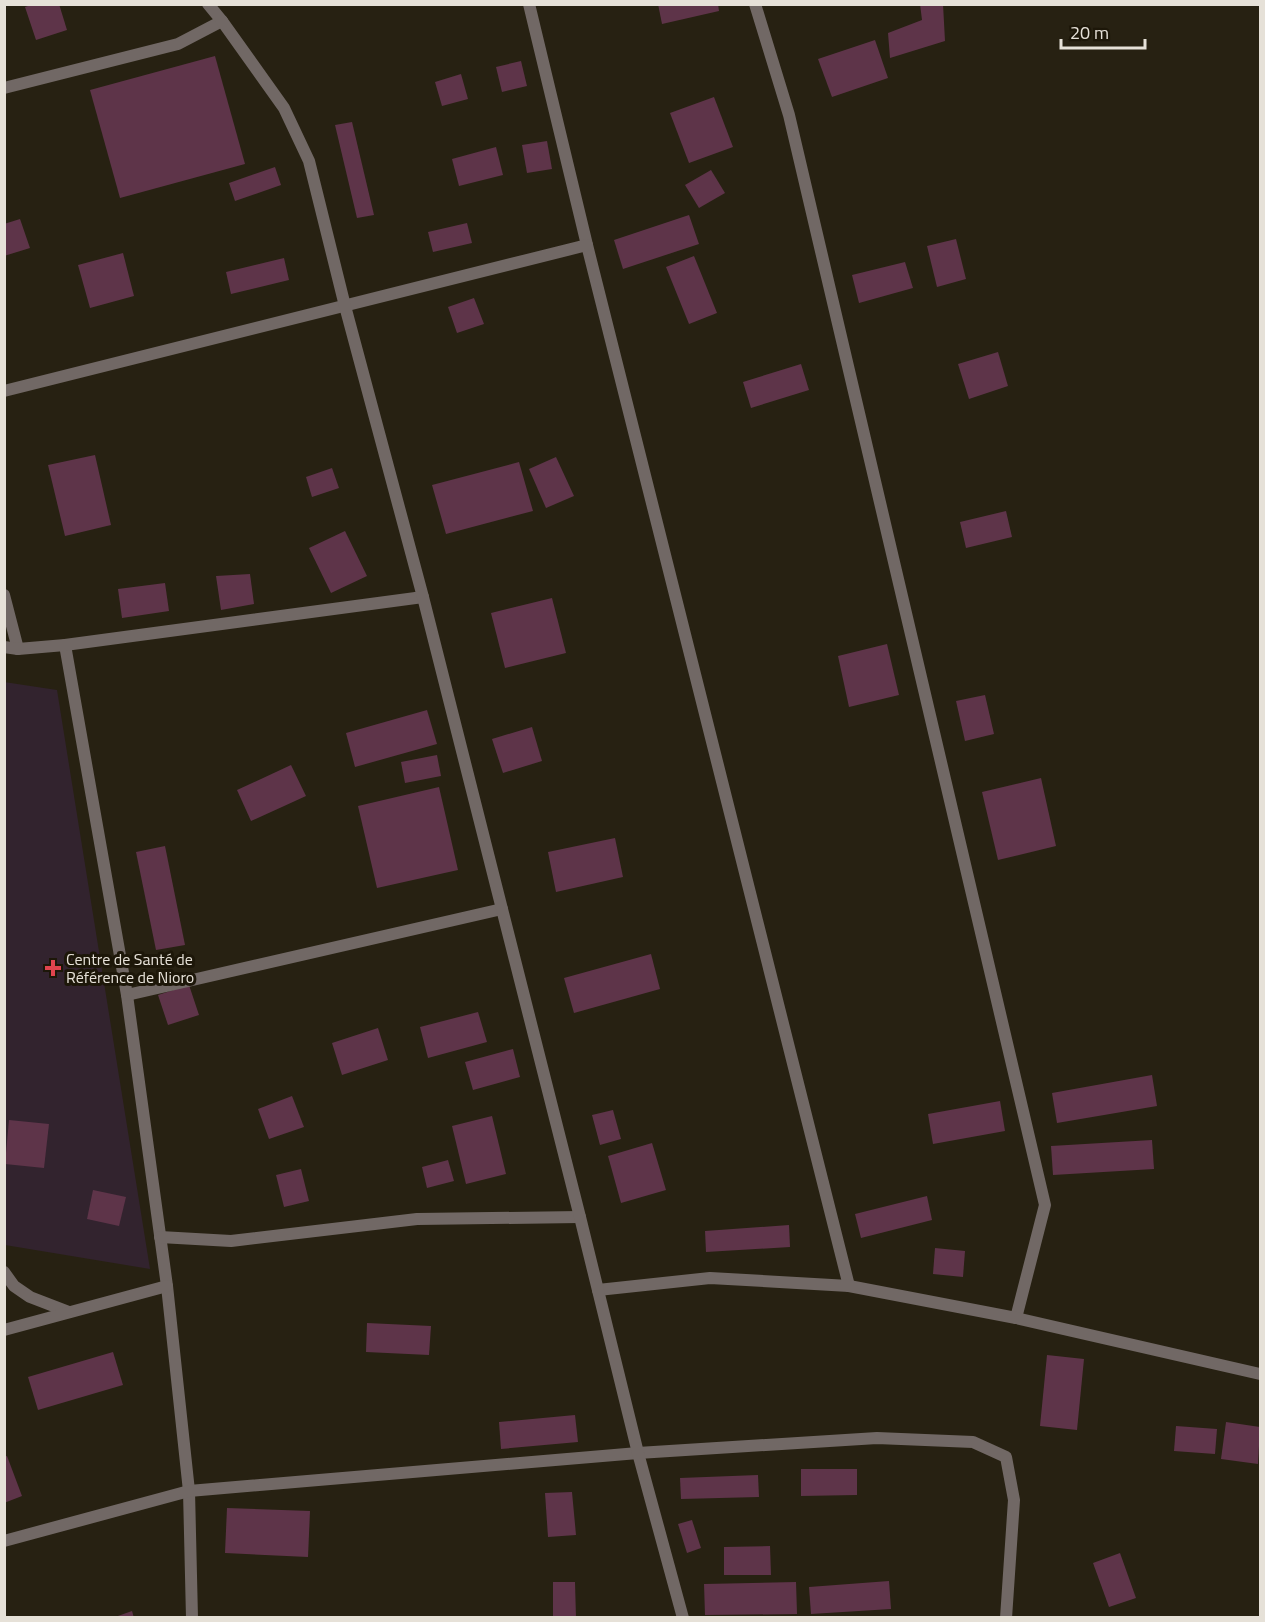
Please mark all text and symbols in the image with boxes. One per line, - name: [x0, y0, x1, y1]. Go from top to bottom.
- scale bar: [1061, 12, 1145, 50]
- text: 20 m: [1070, 19, 1109, 46]
- place label: Centre de Santé de Référence de Nioro: [66, 947, 194, 989]
- marker: Centre de Santé de Référence de Nioro: [44, 959, 62, 977]

